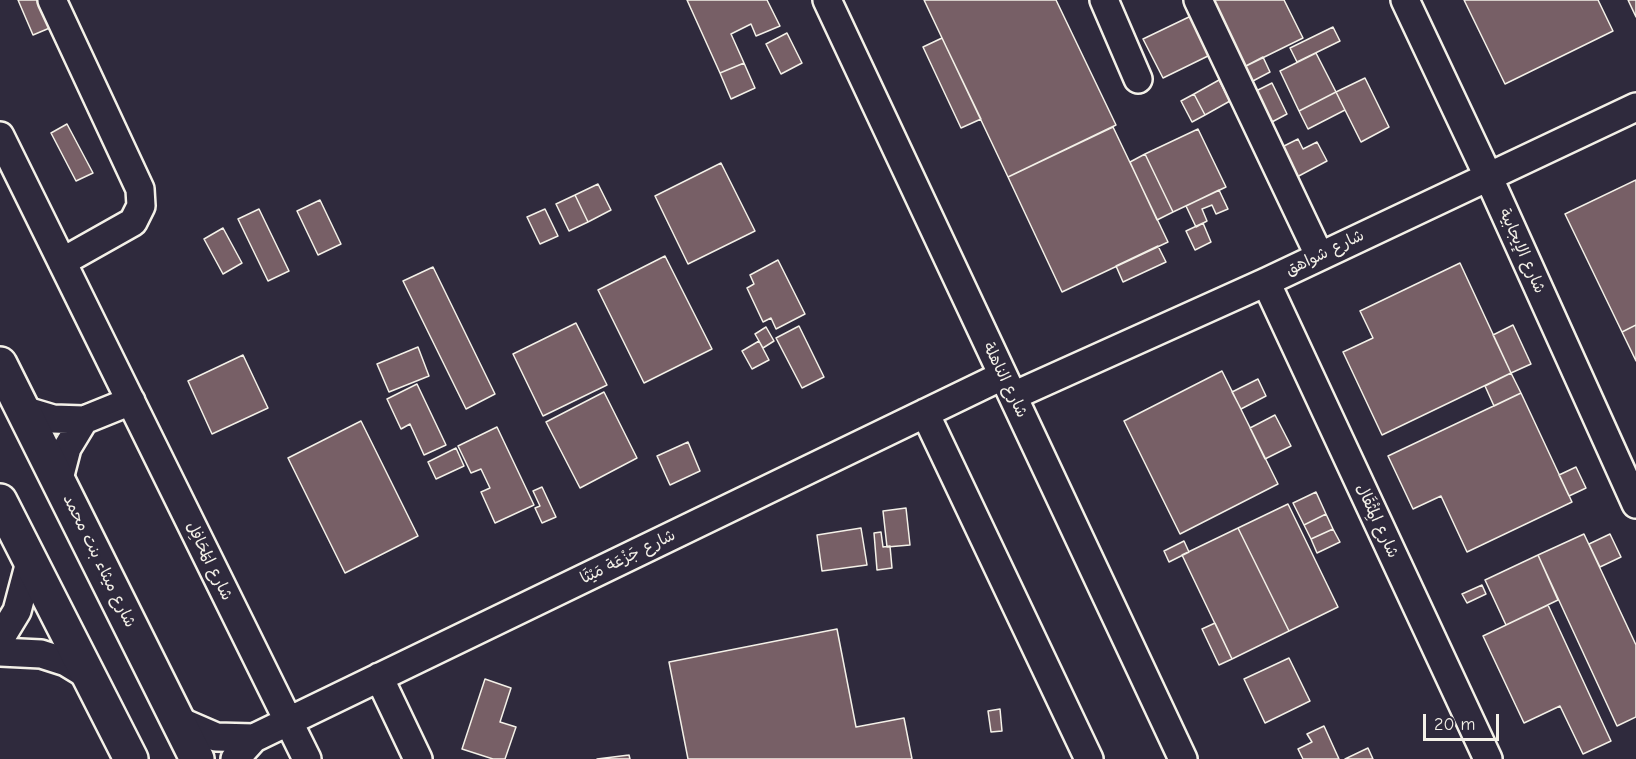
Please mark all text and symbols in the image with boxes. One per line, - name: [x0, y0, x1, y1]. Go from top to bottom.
- street label: شارع الإيجابية: [1495, 206, 1549, 296]
- street label: شارع شواهق: [1283, 226, 1367, 280]
- street label: شارع الناهلة: [979, 339, 1031, 421]
- street label: شارع المِثْقَال: [1351, 481, 1403, 561]
- street label: شارع ميثاء بنت محمد: [58, 491, 140, 631]
- street label: شارع المَحَافِل: [182, 518, 236, 604]
- street label: شارع جَزْعَة مَيْثَا: [577, 526, 679, 588]
- scale bar: [1426, 702, 1502, 740]
- text: 20 m: [1434, 714, 1475, 735]

